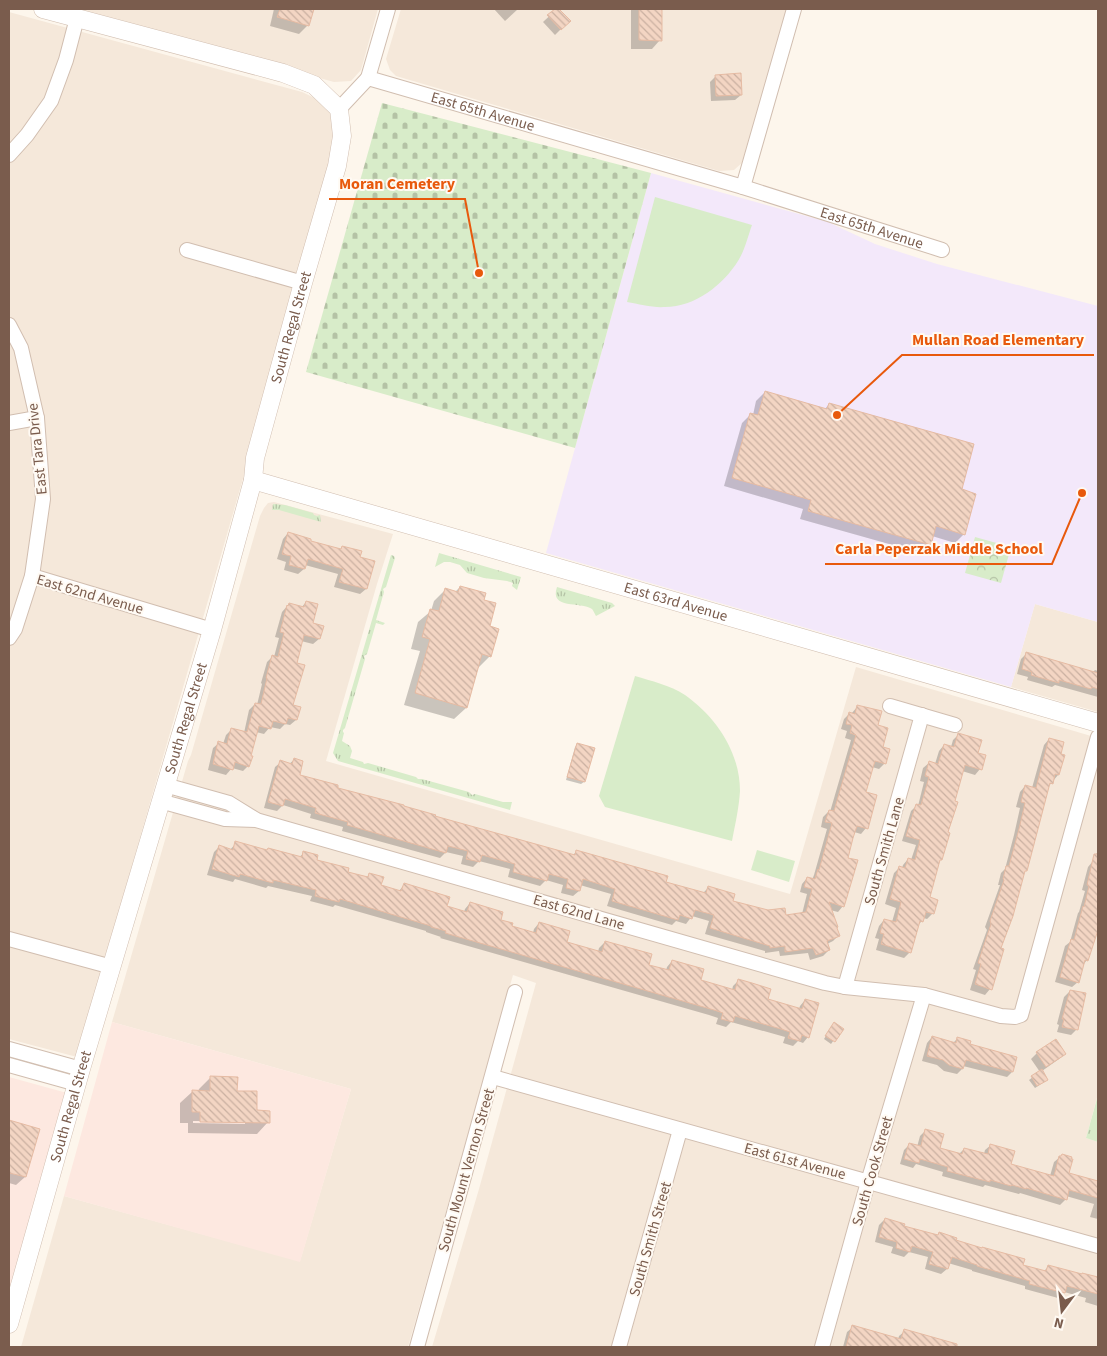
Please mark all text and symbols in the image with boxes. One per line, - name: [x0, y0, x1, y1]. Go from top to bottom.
- street label: East 65th Avenue: [428, 87, 537, 137]
- callout: Moran Cemetery: [329, 168, 465, 199]
- text: Moran Cemetery: [339, 173, 456, 195]
- street label: East 65th Avenue: [817, 202, 926, 254]
- street label: South Regal Street: [266, 269, 317, 386]
- callout: Mullan Road Elementary: [902, 324, 1094, 355]
- text: Mullan Road Elementary: [912, 329, 1085, 351]
- street label: East Tara Drive: [22, 402, 53, 496]
- callout: Carla Peperzak Middle School: [825, 533, 1052, 564]
- text: Carla Peperzak Middle School: [835, 538, 1043, 560]
- street label: East 62nd Avenue: [34, 569, 146, 620]
- street label: East 63rd Avenue: [621, 577, 730, 627]
- street label: South Regal Street: [160, 660, 213, 777]
- street label: South Smith Lane: [859, 795, 910, 908]
- street label: East 62nd Lane: [531, 889, 627, 936]
- street label: South Regal Street: [45, 1048, 97, 1165]
- street label: South Mount Vernon Street: [433, 1086, 500, 1254]
- street label: South Cook Street: [847, 1114, 898, 1229]
- street label: East 61st Avenue: [742, 1138, 848, 1185]
- street label: South Smith Street: [624, 1179, 677, 1299]
- north arrow: [1037, 1286, 1087, 1336]
- text: N: [1052, 1312, 1066, 1333]

